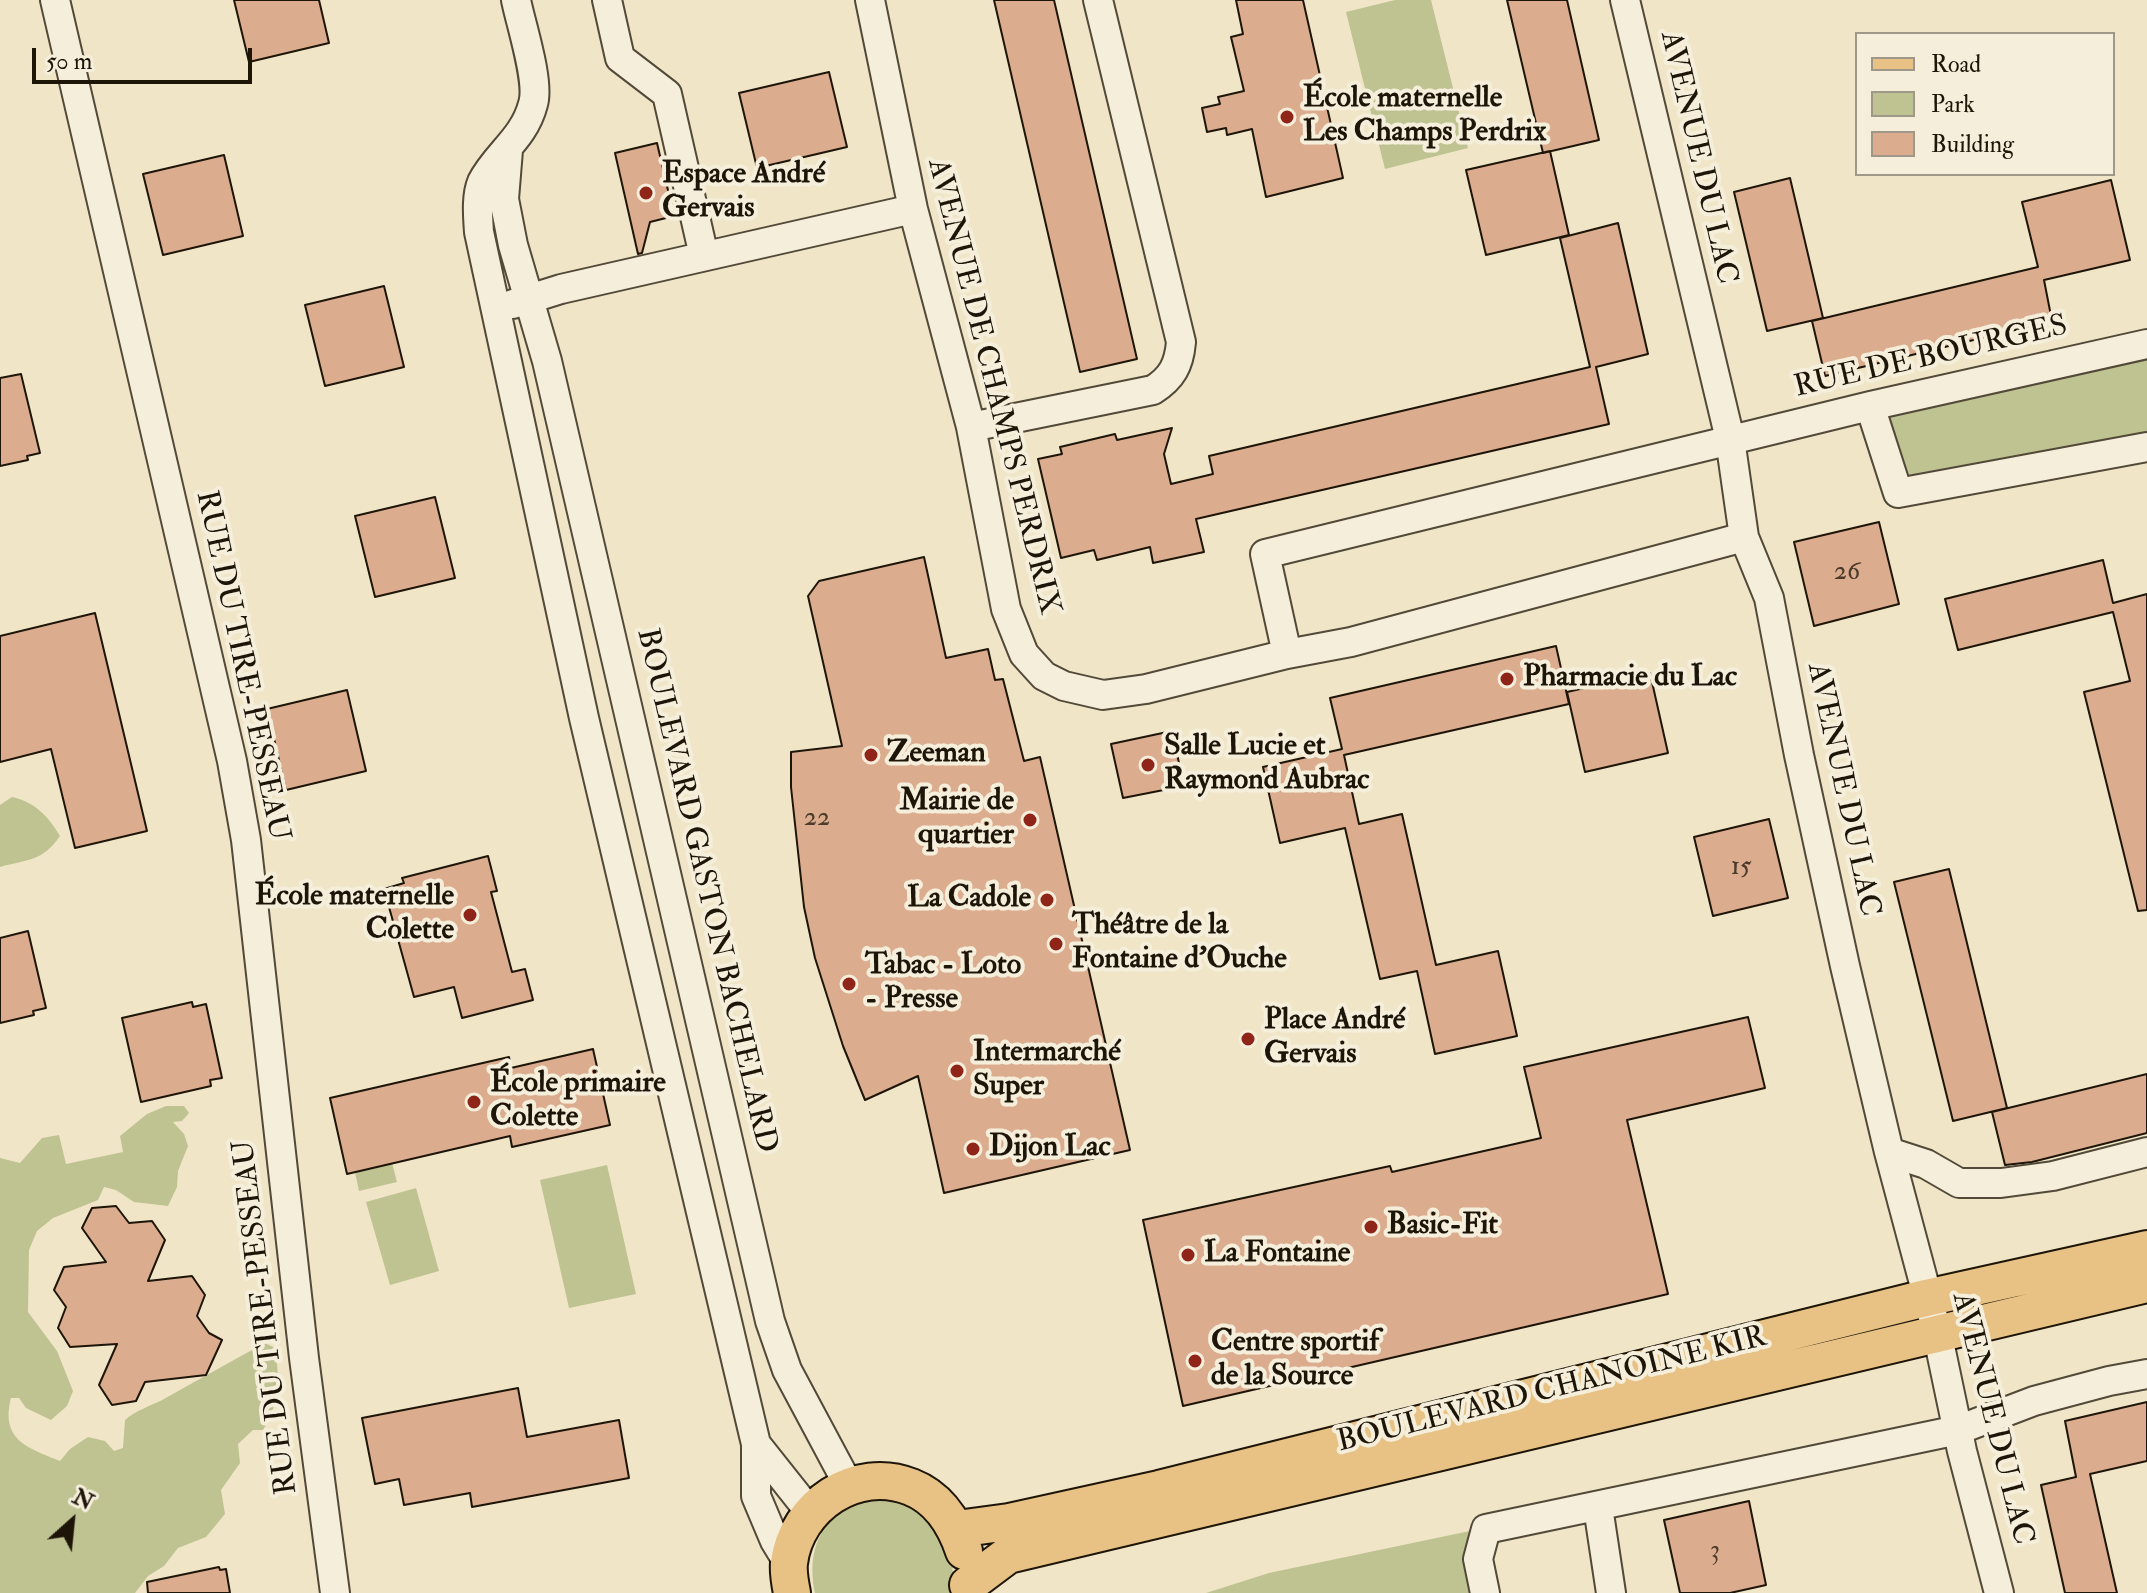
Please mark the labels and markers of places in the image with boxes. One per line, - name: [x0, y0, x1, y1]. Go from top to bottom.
- place label: École maternelle Les Champs Perdrix: [1303, 82, 1546, 152]
- marker: École maternelle Les Champs Perdrix: [1278, 108, 1296, 126]
- place label: Espace André Gervais: [662, 158, 825, 228]
- marker: Espace André Gervais: [637, 184, 655, 202]
- place label: Pharmacie du Lac: [1523, 661, 1737, 697]
- marker: Pharmacie du Lac: [1498, 670, 1516, 688]
- place label: Salle Lucie et Raymond Aubrac: [1164, 730, 1369, 800]
- place label: Zeeman: [887, 737, 986, 773]
- marker: Zeeman: [862, 746, 880, 764]
- marker: Salle Lucie et Raymond Aubrac: [1139, 756, 1157, 774]
- place label: Mairie de quartier: [900, 785, 1014, 856]
- marker: Mairie de quartier: [1021, 811, 1039, 829]
- place label: École maternelle Colette: [255, 880, 454, 950]
- place label: La Cadole: [907, 882, 1031, 918]
- marker: La Cadole: [1038, 891, 1056, 909]
- marker: École maternelle Colette: [461, 906, 479, 924]
- place label: Théâtre de la Fontaine d'Ouche: [1072, 909, 1287, 980]
- marker: Théâtre de la Fontaine d'Ouche: [1047, 935, 1065, 953]
- place label: Tabac - Loto - Presse: [865, 949, 1021, 1020]
- marker: Tabac - Loto - Presse: [840, 975, 858, 993]
- place label: Place André Gervais: [1264, 1004, 1405, 1074]
- marker: Place André Gervais: [1239, 1030, 1257, 1048]
- place label: Intermarché Super: [973, 1036, 1121, 1106]
- marker: Intermarché Super: [948, 1062, 966, 1080]
- place label: École primaire Colette: [490, 1067, 666, 1138]
- marker: École primaire Colette: [465, 1093, 483, 1111]
- place label: Dijon Lac: [989, 1131, 1111, 1167]
- marker: Dijon Lac: [964, 1140, 982, 1158]
- place label: Basic-Fit: [1387, 1209, 1498, 1245]
- marker: Basic-Fit: [1362, 1218, 1380, 1236]
- place label: La Fontaine: [1204, 1237, 1350, 1273]
- marker: La Fontaine: [1179, 1246, 1197, 1264]
- place label: Centre sportif de la Source: [1211, 1326, 1379, 1396]
- marker: Centre sportif de la Source: [1186, 1352, 1204, 1370]

